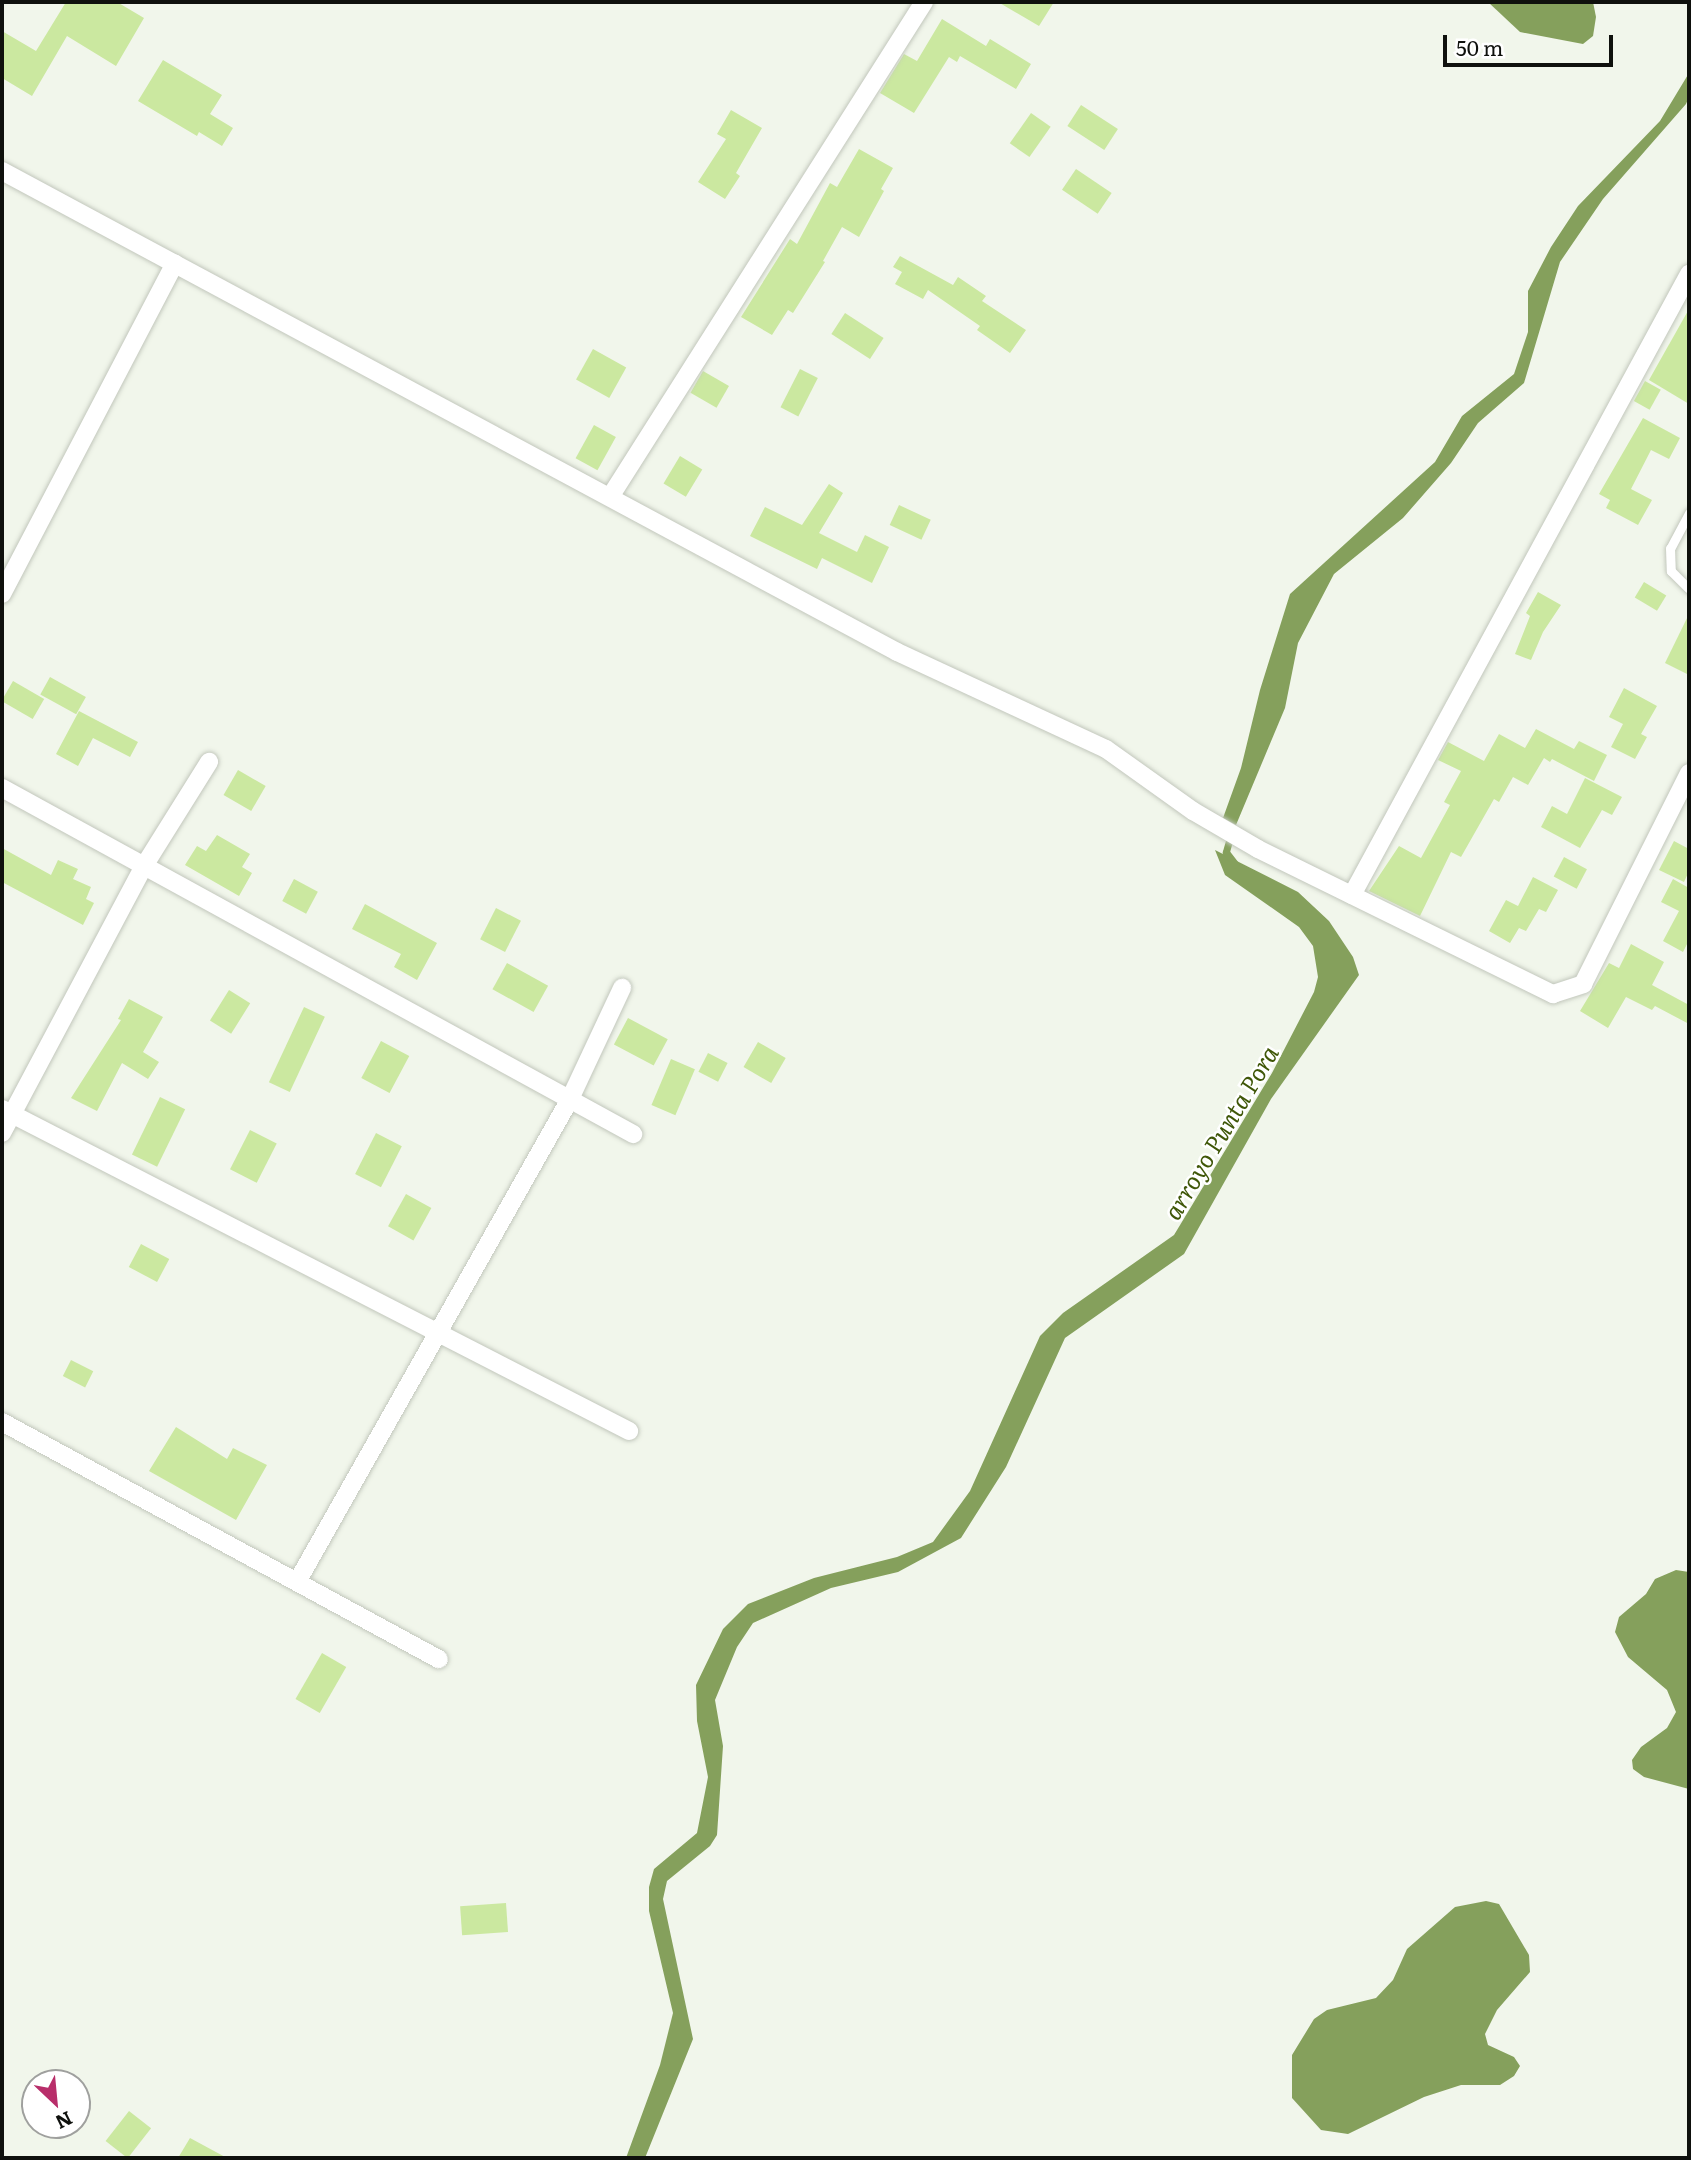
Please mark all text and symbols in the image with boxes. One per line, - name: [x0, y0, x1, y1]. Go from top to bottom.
- scale bar: [1446, 21, 1616, 65]
- text: 50 m: [1456, 31, 1503, 62]
- water label: arroyo Punta Pora: [1157, 1040, 1283, 1224]
- north arrow: [21, 2069, 91, 2139]
- text: N: [51, 2105, 78, 2137]

